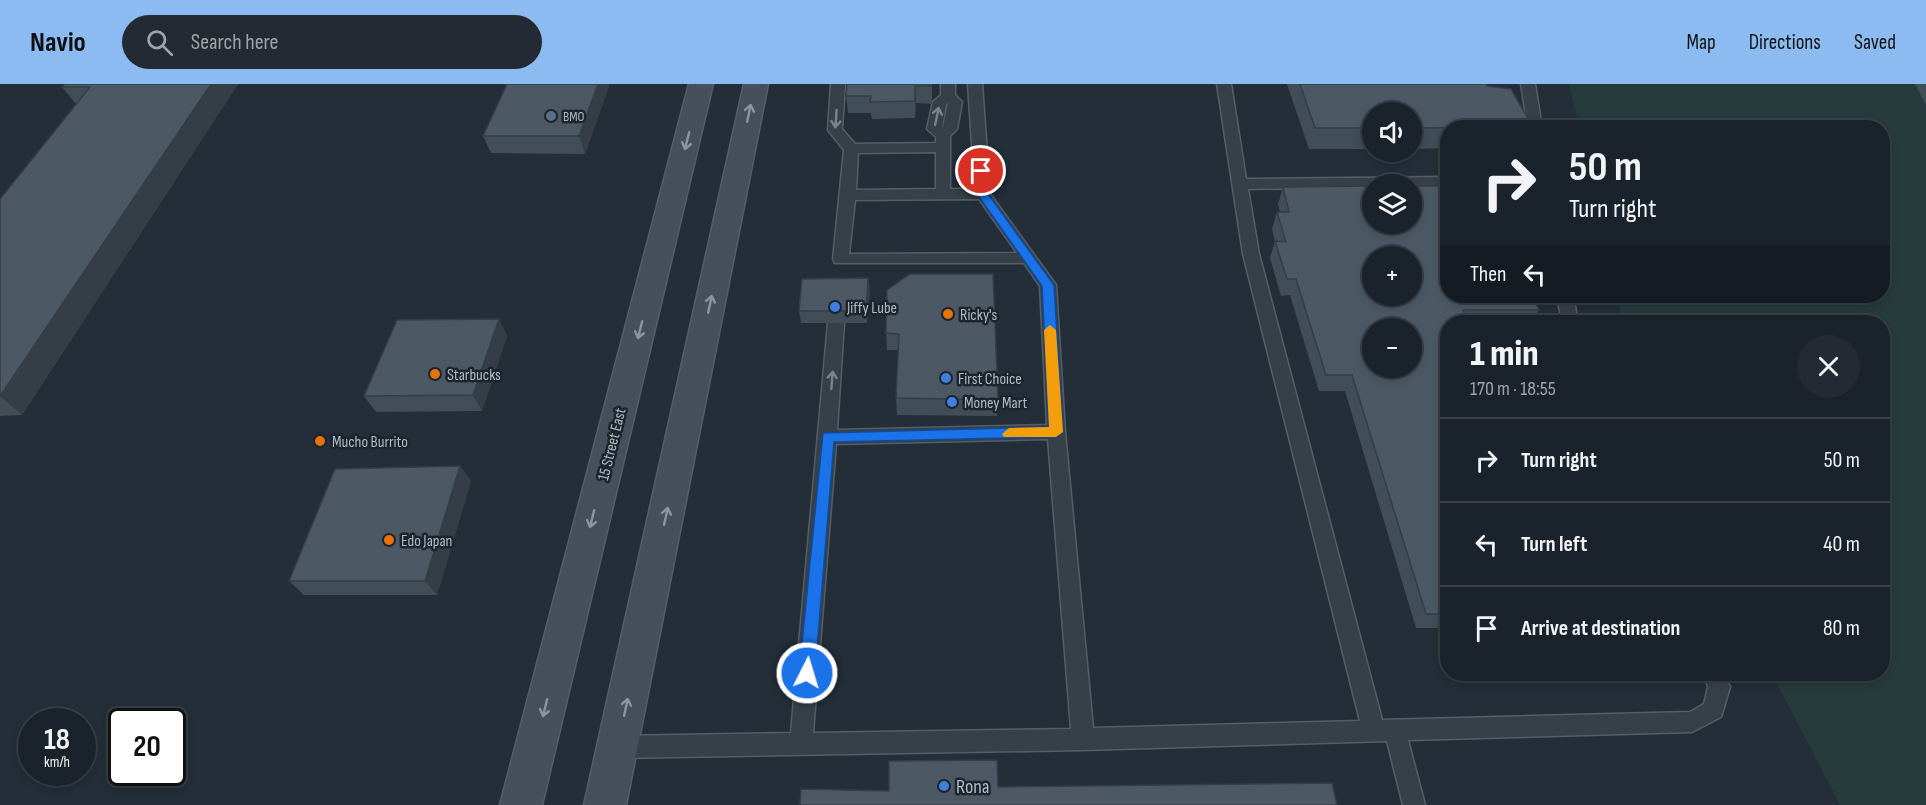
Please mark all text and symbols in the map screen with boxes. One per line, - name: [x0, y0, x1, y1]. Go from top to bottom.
- search box: [122, 15, 542, 69]
- text: Navio: [30, 26, 86, 59]
- icon: search: [143, 26, 176, 59]
- text: Search here: [191, 29, 278, 56]
- text: Map: [1686, 30, 1716, 55]
- text: Directions: [1749, 30, 1821, 55]
- text: Saved: [1854, 30, 1896, 55]
- map controls: [1362, 102, 1422, 378]
- button: sound: [1362, 102, 1422, 162]
- one-way arrow: [744, 104, 756, 123]
- one-way arrow: [932, 107, 943, 126]
- place label: BMO: [563, 108, 585, 125]
- marker: BMO: [544, 109, 558, 123]
- one-way arrow: [830, 109, 841, 129]
- one-way arrow: [680, 131, 692, 150]
- text: 50 m: [1569, 142, 1642, 193]
- icon: right: [1470, 144, 1548, 222]
- pin: [955, 145, 1006, 196]
- icon: arrive: [964, 154, 997, 187]
- button: layers: [1362, 174, 1422, 234]
- text: Turn right: [1569, 193, 1656, 225]
- button: +: [1362, 246, 1422, 306]
- icon: left: [1518, 258, 1551, 291]
- text: Then: [1470, 261, 1506, 288]
- one-way arrow: [704, 295, 716, 314]
- place label: Jiffy Lube: [846, 299, 897, 318]
- marker: Jiffy Lube: [828, 300, 842, 314]
- place label: Ricky's: [960, 306, 998, 325]
- marker: Ricky's: [941, 307, 955, 321]
- button: −: [1362, 318, 1422, 378]
- one-way arrow: [633, 320, 645, 339]
- text: 1 min: [1470, 333, 1538, 376]
- button: close: [1797, 335, 1860, 398]
- place label: Starbucks: [447, 366, 501, 385]
- marker: Starbucks: [428, 367, 442, 381]
- one-way arrow: [827, 370, 838, 390]
- place label: First Choice: [958, 370, 1022, 389]
- marker: First Choice: [939, 371, 953, 385]
- text: 170 m · 18:55: [1470, 377, 1556, 401]
- place label: Money Mart: [964, 394, 1027, 413]
- marker: Money Mart: [945, 395, 959, 409]
- street label: 15 Street East: [594, 406, 631, 483]
- place label: Mucho Burrito: [332, 433, 408, 452]
- marker: Mucho Burrito: [313, 434, 327, 448]
- icon: right: [1470, 444, 1503, 477]
- text: Turn right: [1521, 447, 1597, 474]
- text: 50 m: [1824, 447, 1860, 474]
- one-way arrow: [660, 506, 672, 525]
- one-way arrow: [586, 509, 598, 528]
- icon: left: [1470, 528, 1503, 561]
- text: Turn left: [1521, 531, 1587, 558]
- text: 40 m: [1823, 531, 1860, 558]
- place label: Edo Japan: [401, 532, 452, 551]
- marker: Edo Japan: [382, 533, 396, 547]
- icon: arrive: [1470, 612, 1503, 645]
- text: Arrive at destination: [1521, 615, 1680, 642]
- text: 80 m: [1823, 615, 1860, 642]
- position arrow: [775, 641, 839, 705]
- one-way arrow: [621, 697, 632, 717]
- one-way arrow: [539, 699, 551, 718]
- speed limit sign: 20: [108, 708, 186, 786]
- text: 18: [44, 722, 70, 758]
- text: km/h: [44, 753, 70, 772]
- place label: Rona: [956, 775, 990, 799]
- marker: Rona: [937, 779, 951, 793]

